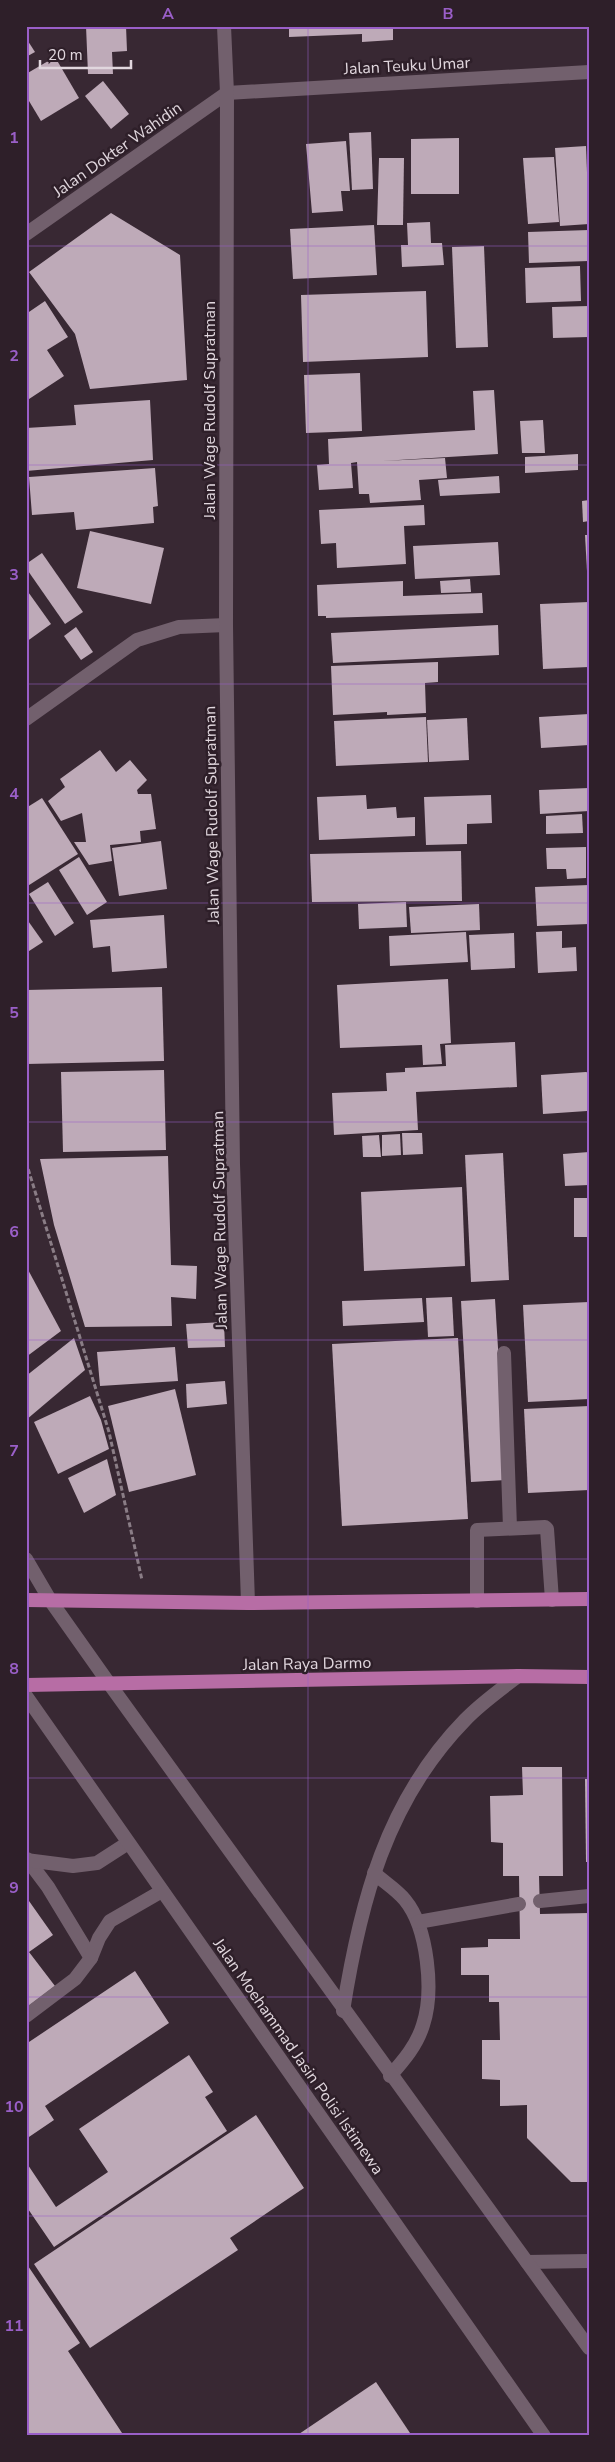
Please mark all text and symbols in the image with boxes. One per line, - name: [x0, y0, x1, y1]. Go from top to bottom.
- text: A: [162, 3, 174, 25]
- text: B: [442, 3, 454, 25]
- scale bar: [40, 38, 131, 70]
- text: 20 m: [48, 45, 83, 65]
- street label: Jalan Teuku Umar: [342, 52, 471, 80]
- street label: Jalan Dokter Wahidin: [48, 97, 186, 203]
- text: 1: [9, 127, 19, 149]
- street label: Jalan Wage Rudolf Supratman: [199, 301, 221, 520]
- text: 2: [9, 345, 19, 367]
- text: 3: [9, 564, 19, 586]
- street label: Jalan Wage Rudolf Supratman: [199, 706, 225, 925]
- text: 4: [9, 783, 19, 805]
- text: 5: [9, 1002, 19, 1024]
- street label: Jalan Wage Rudolf Supratman: [207, 1111, 233, 1330]
- text: 6: [9, 1221, 19, 1243]
- text: 7: [9, 1440, 19, 1462]
- street label: Jalan Raya Darmo: [242, 1652, 372, 1676]
- text: 8: [9, 1658, 19, 1680]
- text: 9: [9, 1877, 19, 1899]
- street label: Jalan Moehammad Jasin Polisi Istimewa: [207, 1933, 389, 2179]
- text: 10: [4, 2096, 24, 2118]
- text: 11: [4, 2315, 24, 2337]

